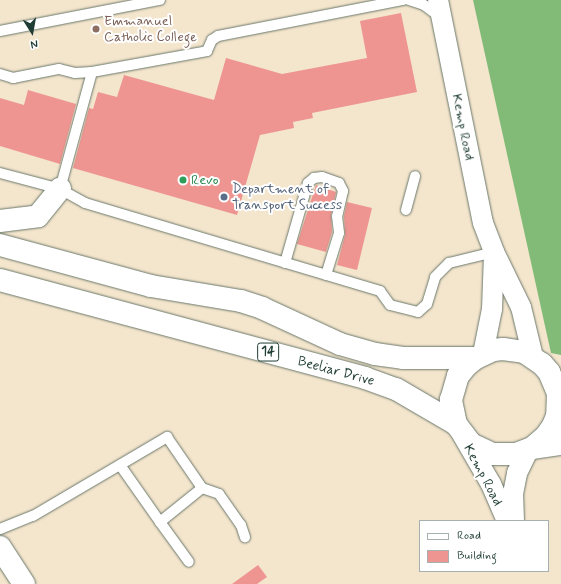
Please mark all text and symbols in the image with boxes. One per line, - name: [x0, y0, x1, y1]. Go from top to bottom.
- north arrow: [12, 12, 52, 52]
- place label: Emmanuel Catholic College: [104, 13, 198, 46]
- marker: Emmanuel Catholic College: [91, 24, 101, 34]
- text: N: [29, 36, 39, 51]
- street label: Kemp Road: [448, 92, 478, 162]
- place label: Revo: [191, 172, 219, 188]
- marker: Revo: [178, 175, 188, 185]
- place label: Department of Transport Success: [232, 181, 343, 214]
- marker: Department of Transport Success: [219, 192, 229, 202]
- road number: 14: [257, 341, 279, 363]
- street label: Beeliar Drive: [296, 353, 376, 389]
- street label: Kemp Road: [460, 441, 506, 509]
- legend: [419, 520, 549, 572]
- text: Road: [457, 528, 481, 544]
- text: Building: [457, 548, 497, 564]

